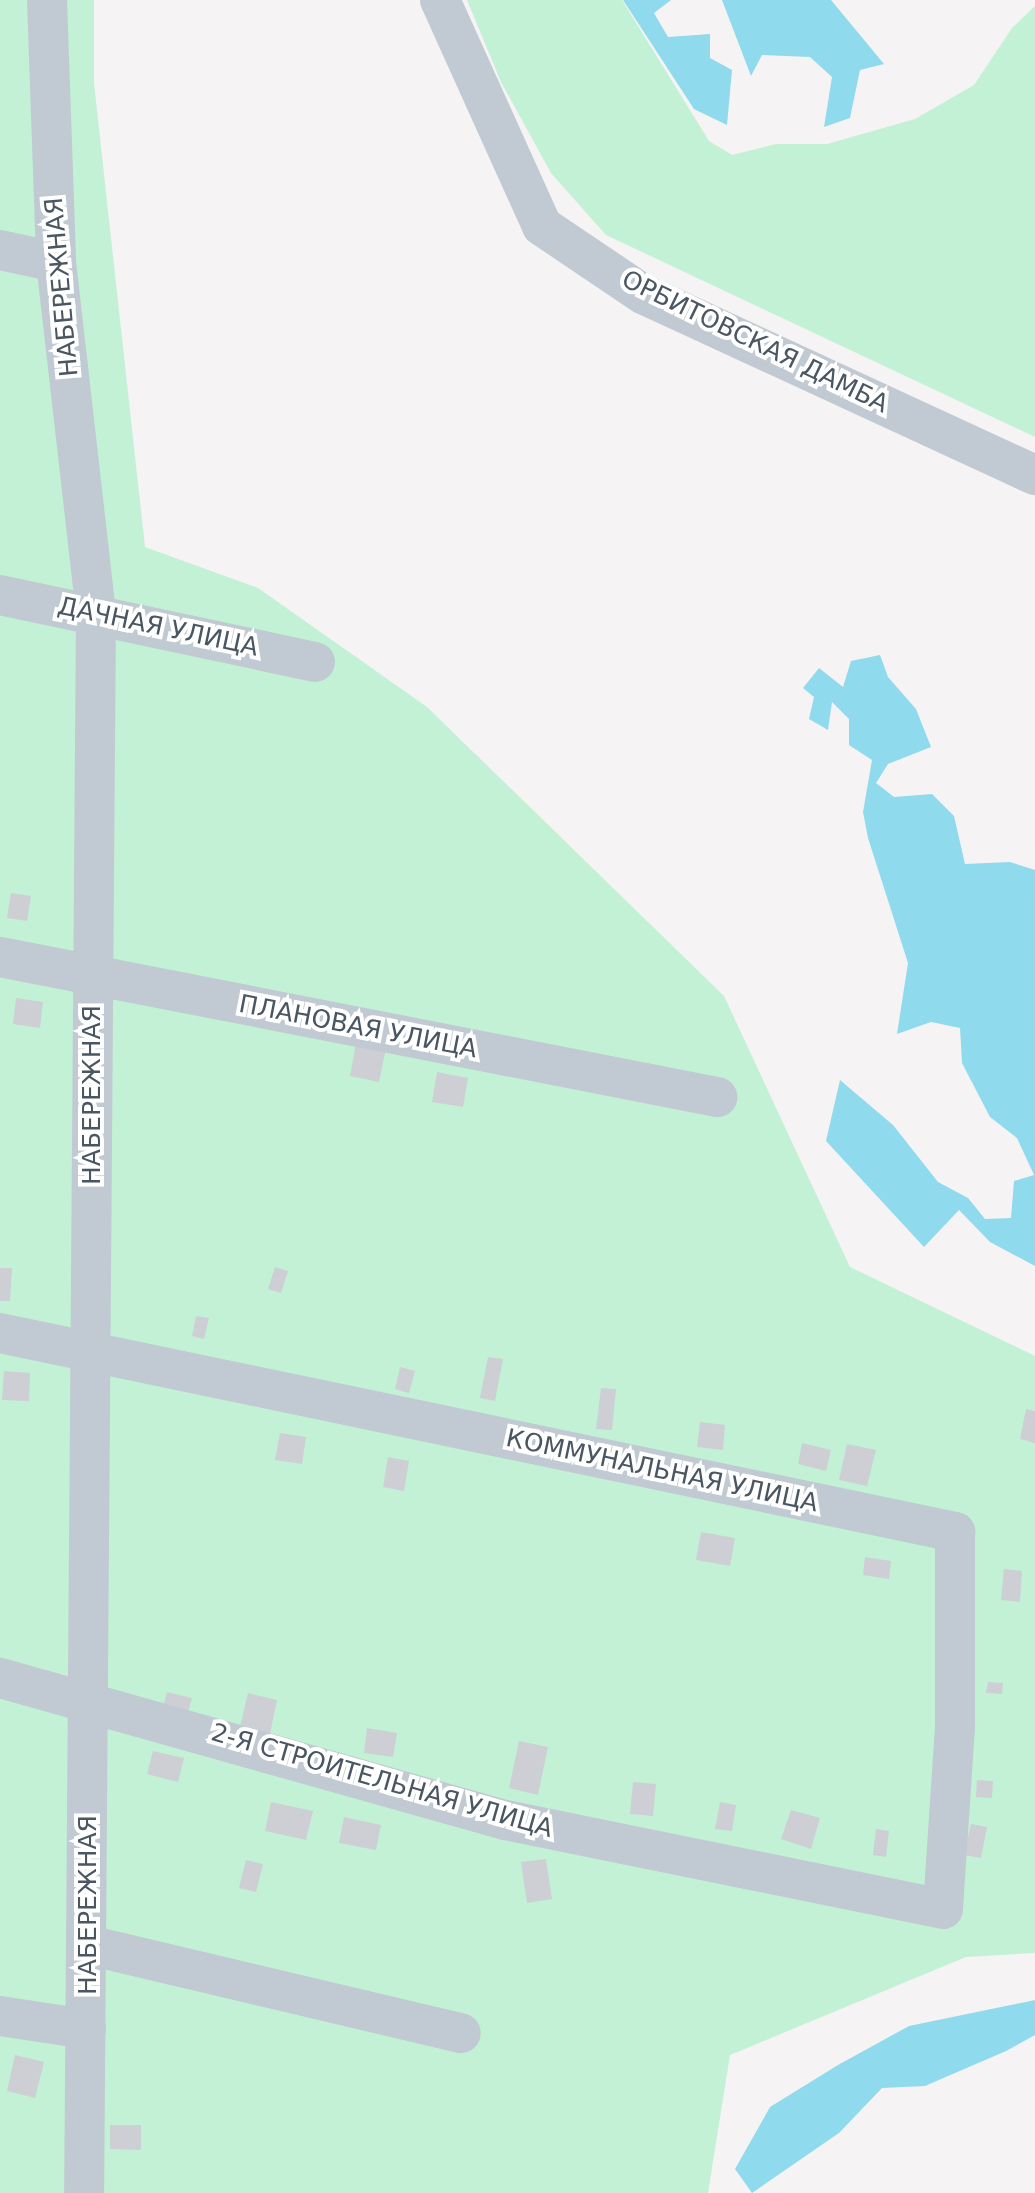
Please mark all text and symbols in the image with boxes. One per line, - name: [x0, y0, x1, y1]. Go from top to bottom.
- street label: НАБЕРЕЖНАЯ: [39, 196, 85, 378]
- street label: ОРБИТОВСКАЯ ДАМБА: [617, 264, 893, 420]
- street label: ДАЧНАЯ УЛИЦА: [55, 591, 261, 663]
- street label: ПЛАНОВАЯ УЛИЦА: [236, 989, 480, 1065]
- street label: НАБЕРЕЖНАЯ: [77, 1005, 107, 1185]
- street label: КОММУНАЛЬНАЯ УЛИЦА: [503, 1423, 821, 1519]
- street label: 2-Я СТРОИТЕЛЬНАЯ УЛИЦА: [208, 1718, 556, 1844]
- street label: НАБЕРЕЖНАЯ: [73, 1815, 103, 1995]

